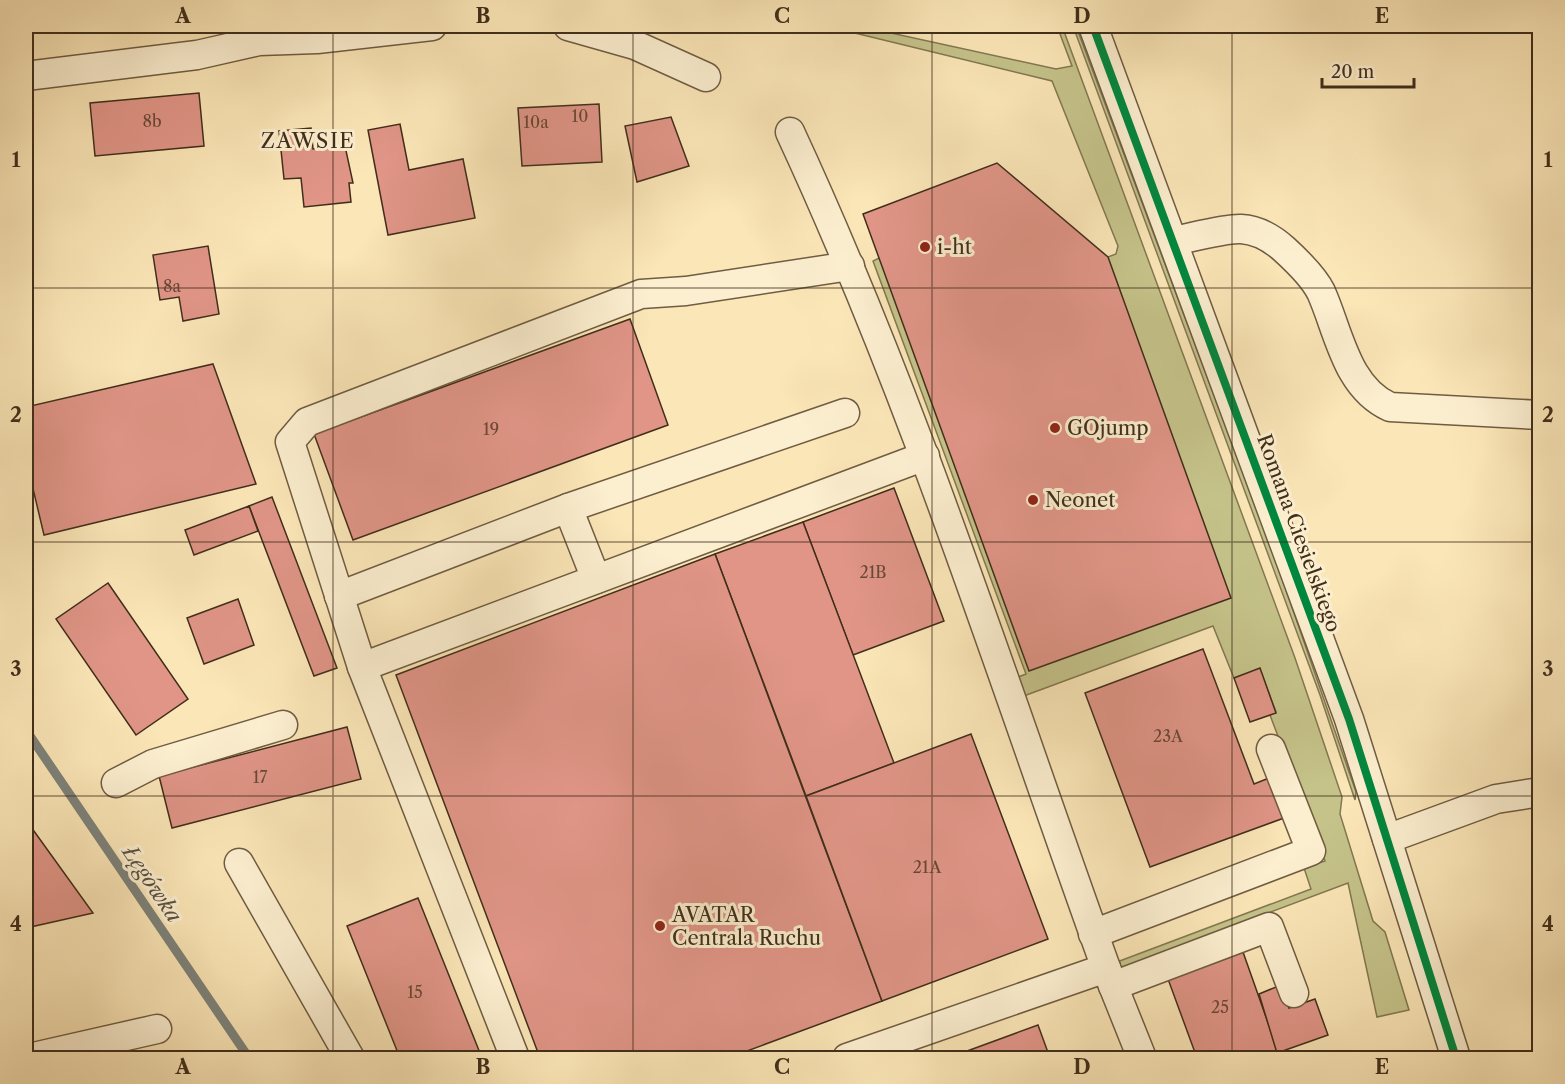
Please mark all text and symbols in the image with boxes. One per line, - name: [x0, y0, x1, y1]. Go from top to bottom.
- text: A: [174, 4, 191, 28]
- text: B: [476, 4, 491, 28]
- text: C: [774, 4, 790, 28]
- text: D: [1073, 4, 1091, 28]
- text: E: [1375, 4, 1389, 28]
- scale bar: [1322, 51, 1414, 89]
- text: 20 m: [1331, 61, 1375, 83]
- house number: 10: [572, 106, 588, 126]
- house number: 8b: [142, 111, 162, 131]
- house number: 10a: [523, 112, 549, 132]
- district label: ZAWSIE: [261, 128, 355, 153]
- text: 1: [12, 148, 21, 172]
- text: 1: [1544, 148, 1553, 172]
- place label: i-ht: [937, 235, 972, 259]
- marker: i-ht: [918, 240, 932, 254]
- house number: 8a: [163, 276, 182, 296]
- text: 2: [10, 403, 22, 427]
- text: 2: [1542, 403, 1554, 427]
- place label: GOjump: [1067, 416, 1149, 440]
- house number: 19: [483, 419, 499, 439]
- marker: GOjump: [1048, 421, 1062, 435]
- street label: Romana Ciesielskiego: [1252, 431, 1346, 635]
- place label: Neonet: [1045, 488, 1115, 512]
- marker: Neonet: [1026, 493, 1040, 507]
- house number: 21B: [859, 562, 887, 582]
- text: 3: [10, 657, 22, 681]
- text: 3: [1542, 657, 1554, 681]
- house number: 23A: [1153, 726, 1184, 746]
- house number: 17: [253, 767, 267, 787]
- water label: Łęgówka: [117, 839, 187, 927]
- house number: 21A: [913, 857, 942, 877]
- place label: AVATAR Centrala Ruchu: [671, 903, 821, 950]
- text: 4: [10, 912, 22, 936]
- text: 4: [1542, 912, 1554, 936]
- marker: AVATAR Centrala Ruchu: [653, 919, 667, 933]
- house number: 15: [407, 982, 423, 1002]
- house number: 25: [1211, 997, 1229, 1017]
- text: A: [174, 1055, 191, 1079]
- text: B: [476, 1055, 491, 1079]
- text: C: [774, 1055, 790, 1079]
- text: D: [1073, 1055, 1091, 1079]
- text: E: [1375, 1055, 1389, 1079]

